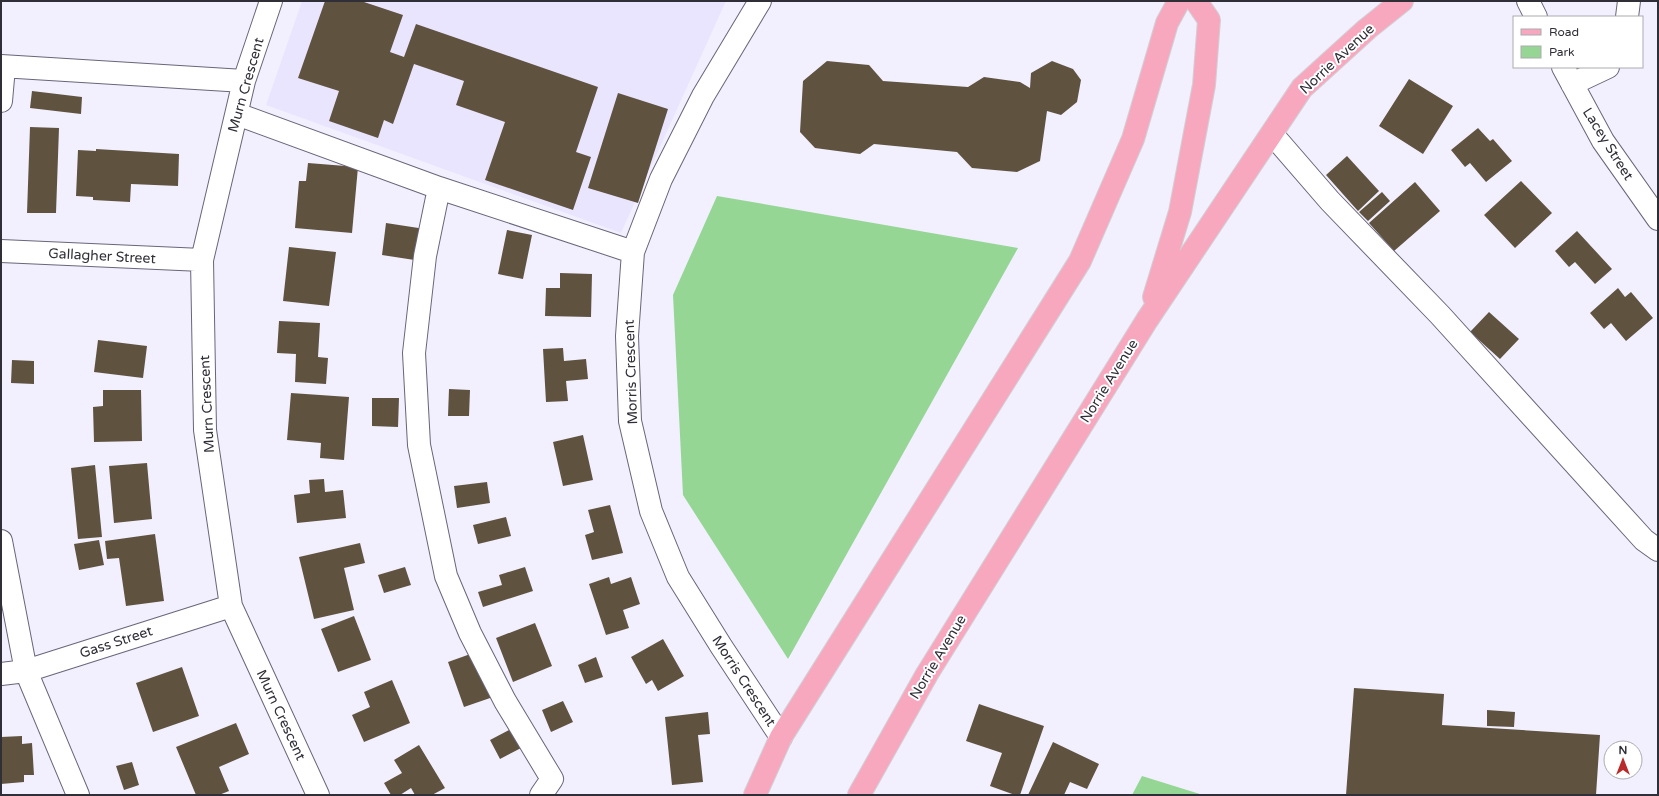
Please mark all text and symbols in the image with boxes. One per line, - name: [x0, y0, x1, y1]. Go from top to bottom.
- legend: [1513, 16, 1643, 68]
- street label: Norrie Avenue: [1296, 20, 1378, 98]
- text: Road: [1549, 25, 1579, 39]
- street label: Murn Crescent: [224, 35, 268, 134]
- text: Park: [1549, 45, 1575, 59]
- street label: Lacey Street: [1579, 105, 1637, 184]
- street label: Gallagher Street: [48, 245, 157, 267]
- street label: Morris Crescent: [621, 319, 641, 425]
- street label: Norrie Avenue: [1077, 336, 1142, 426]
- street label: Murn Crescent: [196, 354, 218, 453]
- street label: Norrie Avenue: [906, 612, 970, 702]
- street label: Gass Street: [77, 622, 155, 662]
- street label: Morris Crescent: [708, 632, 780, 730]
- street label: Murn Crescent: [253, 667, 310, 764]
- north arrow: [1603, 740, 1643, 780]
- text: N: [1619, 744, 1627, 757]

